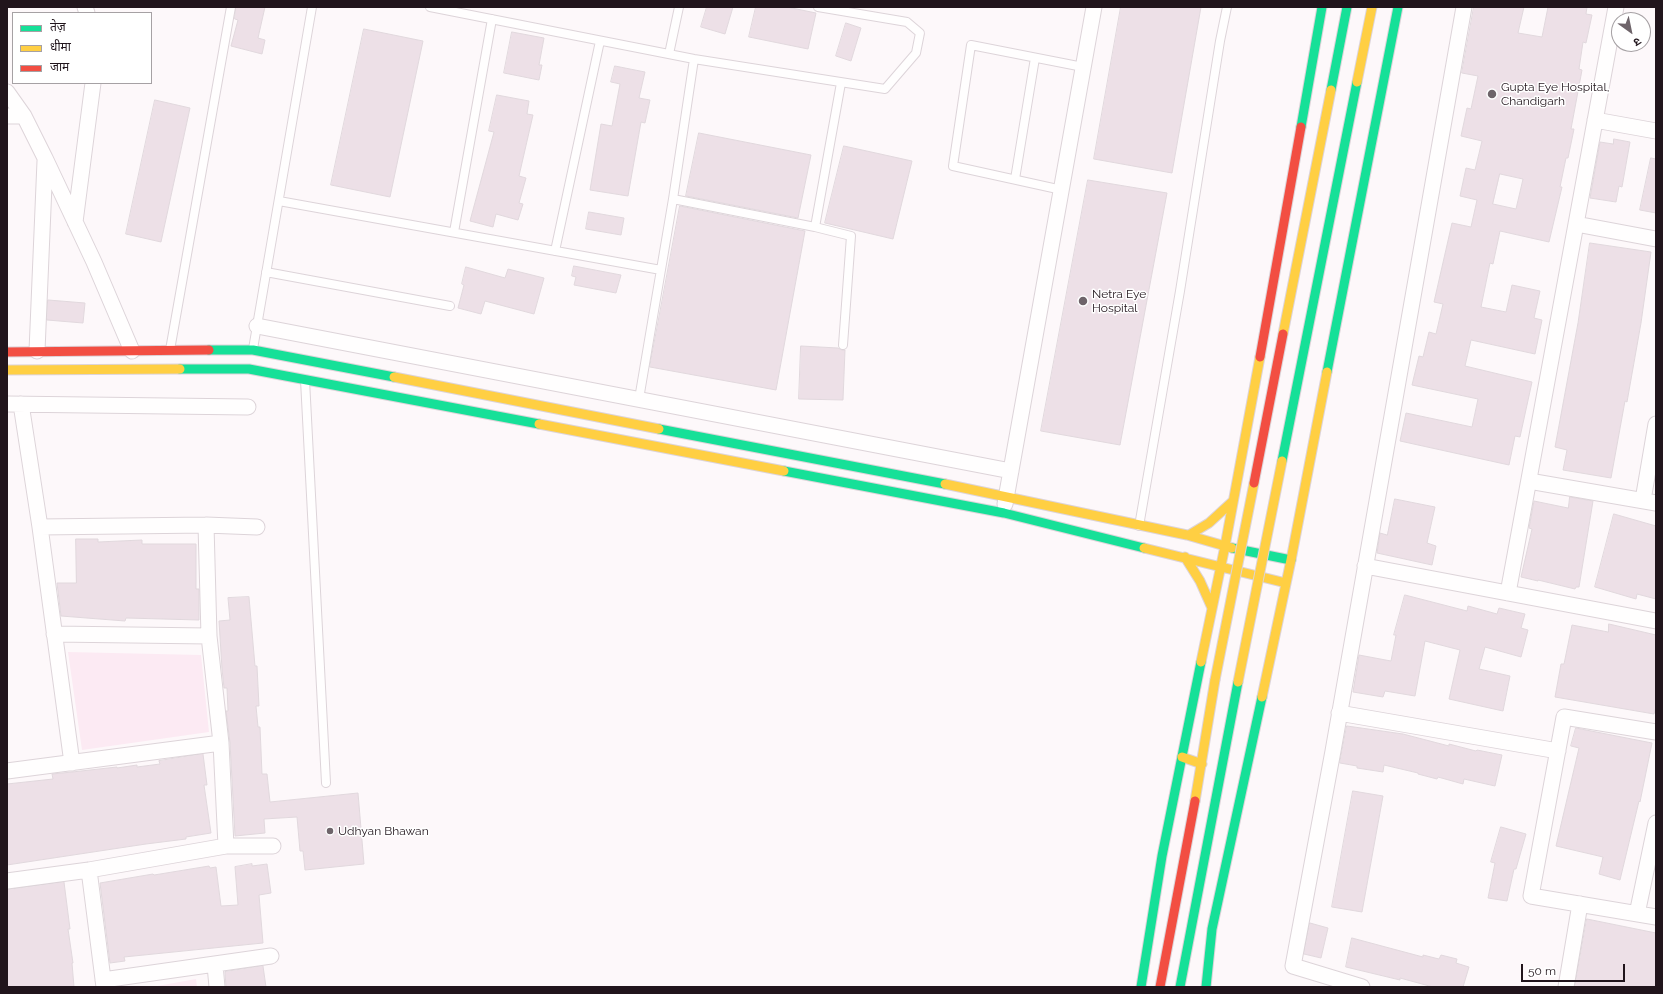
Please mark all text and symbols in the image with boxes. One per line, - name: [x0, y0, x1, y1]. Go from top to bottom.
- legend: [12, 12, 152, 84]
- north arrow: [1611, 12, 1651, 52]
- text: तेज़: [50, 20, 66, 34]
- text: उ: [1631, 34, 1644, 49]
- text: धीमा: [50, 40, 71, 54]
- text: जाम: [50, 60, 69, 74]
- place label: Gupta Eye Hospital, Chandigarh: [1501, 80, 1609, 108]
- marker: Gupta Eye Hospital, Chandigarh: [1486, 88, 1498, 100]
- place label: Netra Eye Hospital: [1092, 287, 1146, 315]
- marker: Netra Eye Hospital: [1077, 295, 1089, 307]
- place label: Udhyan Bhawan: [338, 824, 429, 838]
- marker: Udhyan Bhawan: [325, 826, 335, 836]
- scale bar: [1523, 956, 1627, 982]
- text: 50 m: [1528, 964, 1556, 978]

